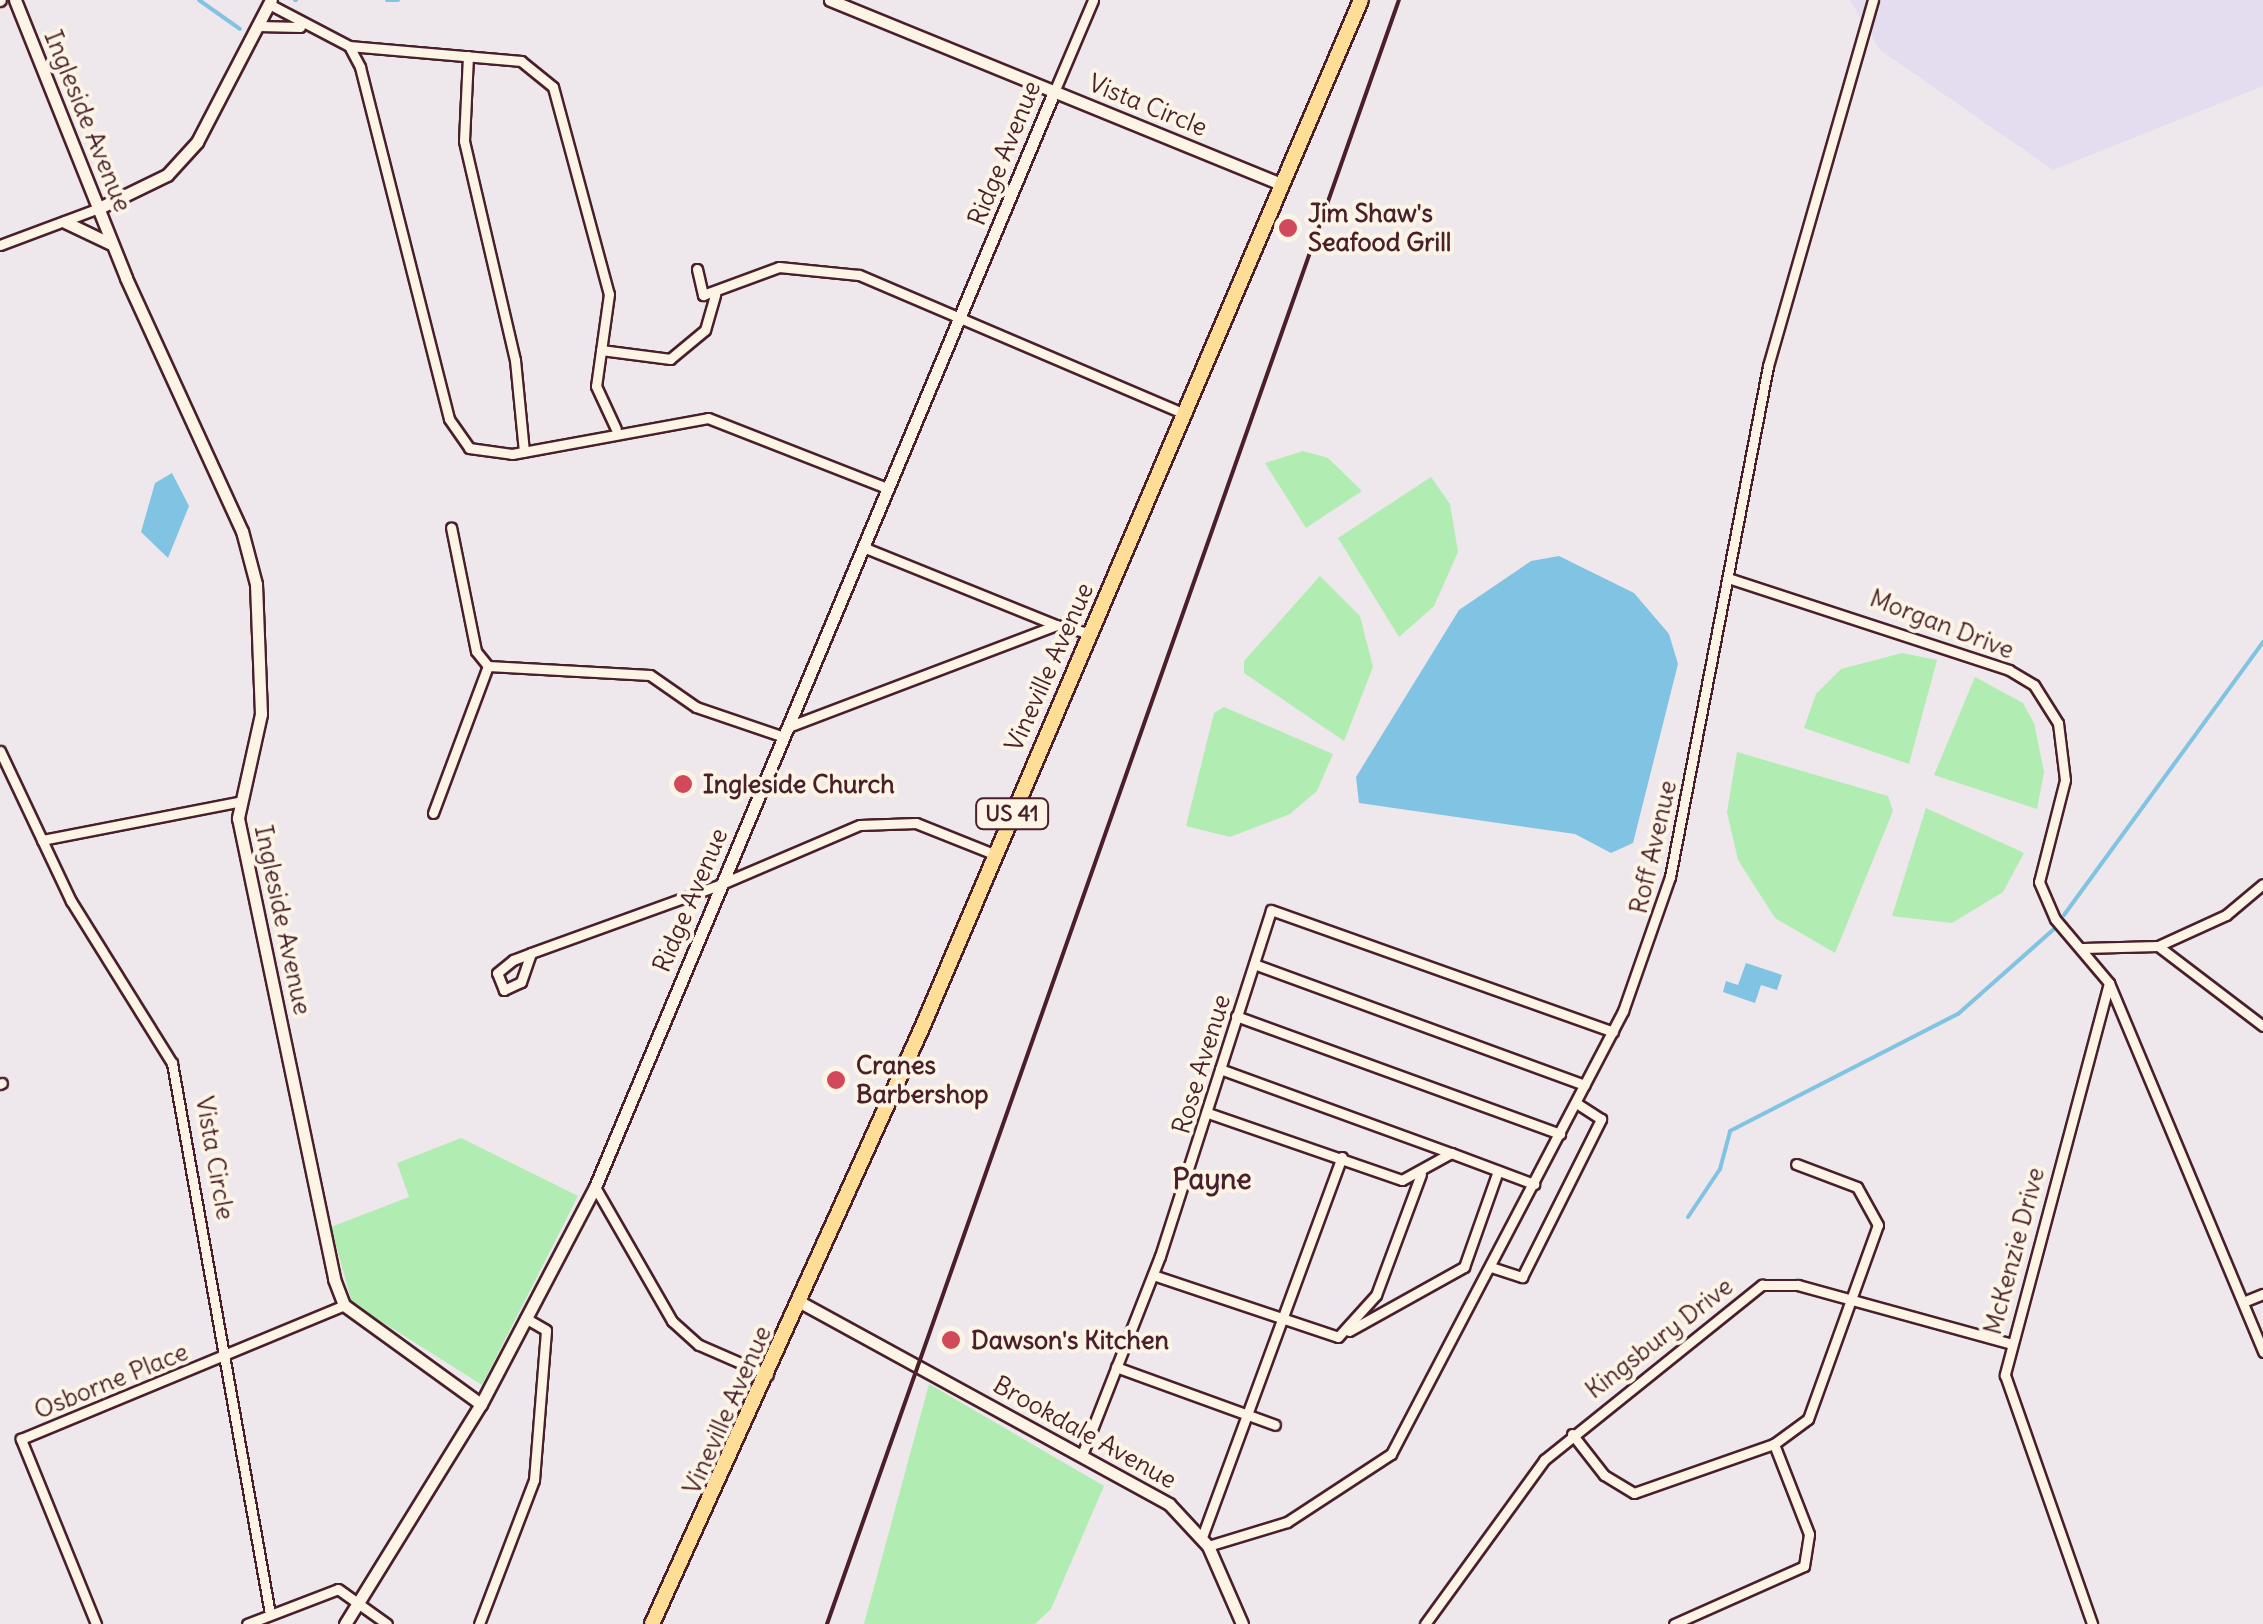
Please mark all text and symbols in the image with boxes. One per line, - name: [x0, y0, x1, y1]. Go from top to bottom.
- street label: Ingleside Avenue: [38, 26, 138, 216]
- street label: Vista Circle: [1084, 68, 1212, 142]
- street label: Ridge Avenue: [961, 76, 1047, 230]
- place label: Jim Shaw's Seafood Grill: [1308, 199, 1451, 258]
- marker: Jim Shaw's Seafood Grill: [1277, 217, 1299, 239]
- street label: Vineville Avenue: [998, 578, 1100, 756]
- street label: Morgan Drive: [1866, 583, 2018, 665]
- place label: Ingleside Church: [703, 769, 895, 799]
- marker: Ingleside Church: [672, 773, 694, 795]
- street label: Roff Avenue: [1623, 778, 1683, 916]
- road number: US 41: [974, 797, 1050, 831]
- street label: Ingleside Avenue: [248, 822, 318, 1018]
- street label: Ridge Avenue: [646, 824, 734, 976]
- street label: Rose Avenue: [1166, 991, 1236, 1137]
- place label: Cranes Barbershop: [856, 1051, 988, 1110]
- marker: Cranes Barbershop: [825, 1069, 847, 1091]
- street label: Vista Circle: [189, 1094, 241, 1222]
- district label: Payne: [1172, 1162, 1252, 1196]
- street label: McKenzie Drive: [1977, 1164, 2051, 1338]
- street label: Kingsbury Drive: [1579, 1271, 1739, 1405]
- street label: Vineville Avenue: [676, 1321, 778, 1499]
- place label: Dawson's Kitchen: [971, 1325, 1169, 1355]
- marker: Dawson's Kitchen: [940, 1329, 962, 1351]
- street label: Osborne Place: [30, 1337, 192, 1425]
- street label: Brookdale Avenue: [988, 1369, 1182, 1495]

